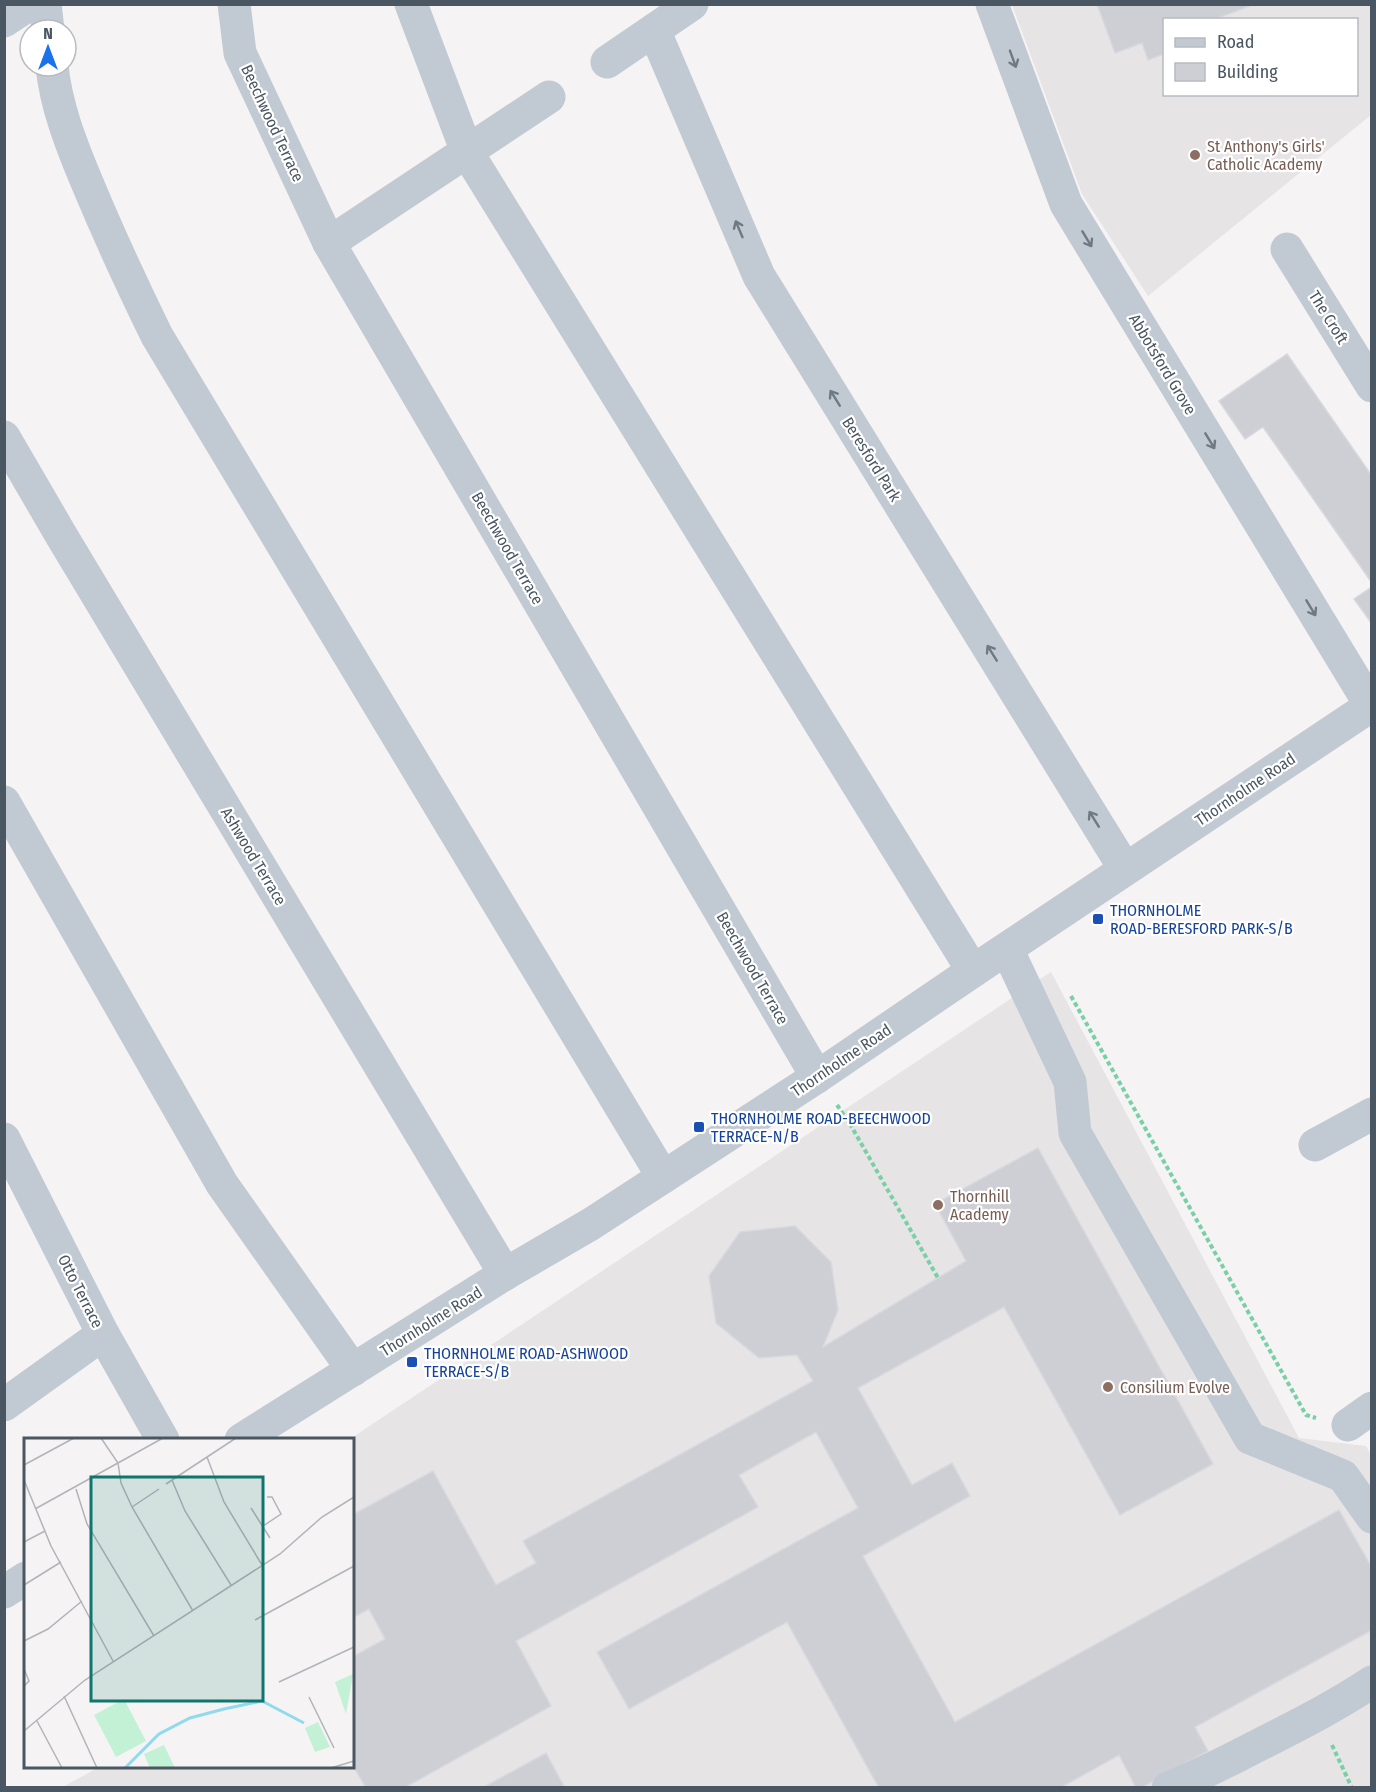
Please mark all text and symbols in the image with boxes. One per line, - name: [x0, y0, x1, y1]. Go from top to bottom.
- north arrow: [18, 18, 78, 78]
- legend: [1163, 18, 1358, 96]
- text: N: [43, 24, 53, 43]
- text: Road: [1217, 31, 1254, 53]
- one-way arrow: [1008, 50, 1019, 68]
- text: Building: [1217, 61, 1278, 83]
- street label: Beechwood Terrace: [237, 62, 308, 185]
- place label: St Anthony's Girls' Catholic Academy: [1207, 137, 1325, 174]
- marker: St Anthony's Girls' Catholic Academy: [1188, 148, 1202, 162]
- one-way arrow: [733, 220, 744, 238]
- one-way arrow: [1082, 230, 1094, 247]
- street label: The Croft: [1305, 287, 1353, 348]
- street label: Abbotsford Grove: [1125, 310, 1200, 418]
- one-way arrow: [828, 390, 840, 407]
- street label: Beresford Park: [838, 414, 905, 505]
- one-way arrow: [1204, 433, 1217, 450]
- street label: Beechwood Terrace: [468, 489, 548, 608]
- one-way arrow: [1306, 599, 1318, 616]
- one-way arrow: [985, 645, 998, 662]
- street label: Thornholme Road: [1192, 749, 1299, 830]
- street label: Ashwood Terrace: [217, 804, 290, 909]
- one-way arrow: [1088, 811, 1101, 828]
- place label: THORNHOLME ROAD-BERESFORD PARK-S/B: [1110, 901, 1293, 938]
- street label: Beechwood Terrace: [713, 909, 793, 1028]
- marker: THORNHOLME ROAD-BERESFORD PARK-S/B: [1091, 912, 1105, 926]
- street label: Thornholme Road: [788, 1020, 895, 1101]
- place label: THORNHOLME ROAD-BEECHWOOD TERRACE-N/B: [711, 1109, 931, 1146]
- marker: THORNHOLME ROAD-BEECHWOOD TERRACE-N/B: [692, 1120, 706, 1134]
- place label: Thornhill Academy: [950, 1187, 1010, 1224]
- marker: Thornhill Academy: [931, 1198, 945, 1212]
- street label: Otto Terrace: [54, 1251, 107, 1331]
- street label: Thornholme Road: [377, 1283, 486, 1360]
- place label: THORNHOLME ROAD-ASHWOOD TERRACE-S/B: [424, 1344, 628, 1381]
- marker: THORNHOLME ROAD-ASHWOOD TERRACE-S/B: [405, 1355, 419, 1369]
- place label: Consilium Evolve: [1120, 1378, 1230, 1397]
- marker: Consilium Evolve: [1101, 1380, 1115, 1394]
- inset map: [24, 1438, 354, 1768]

